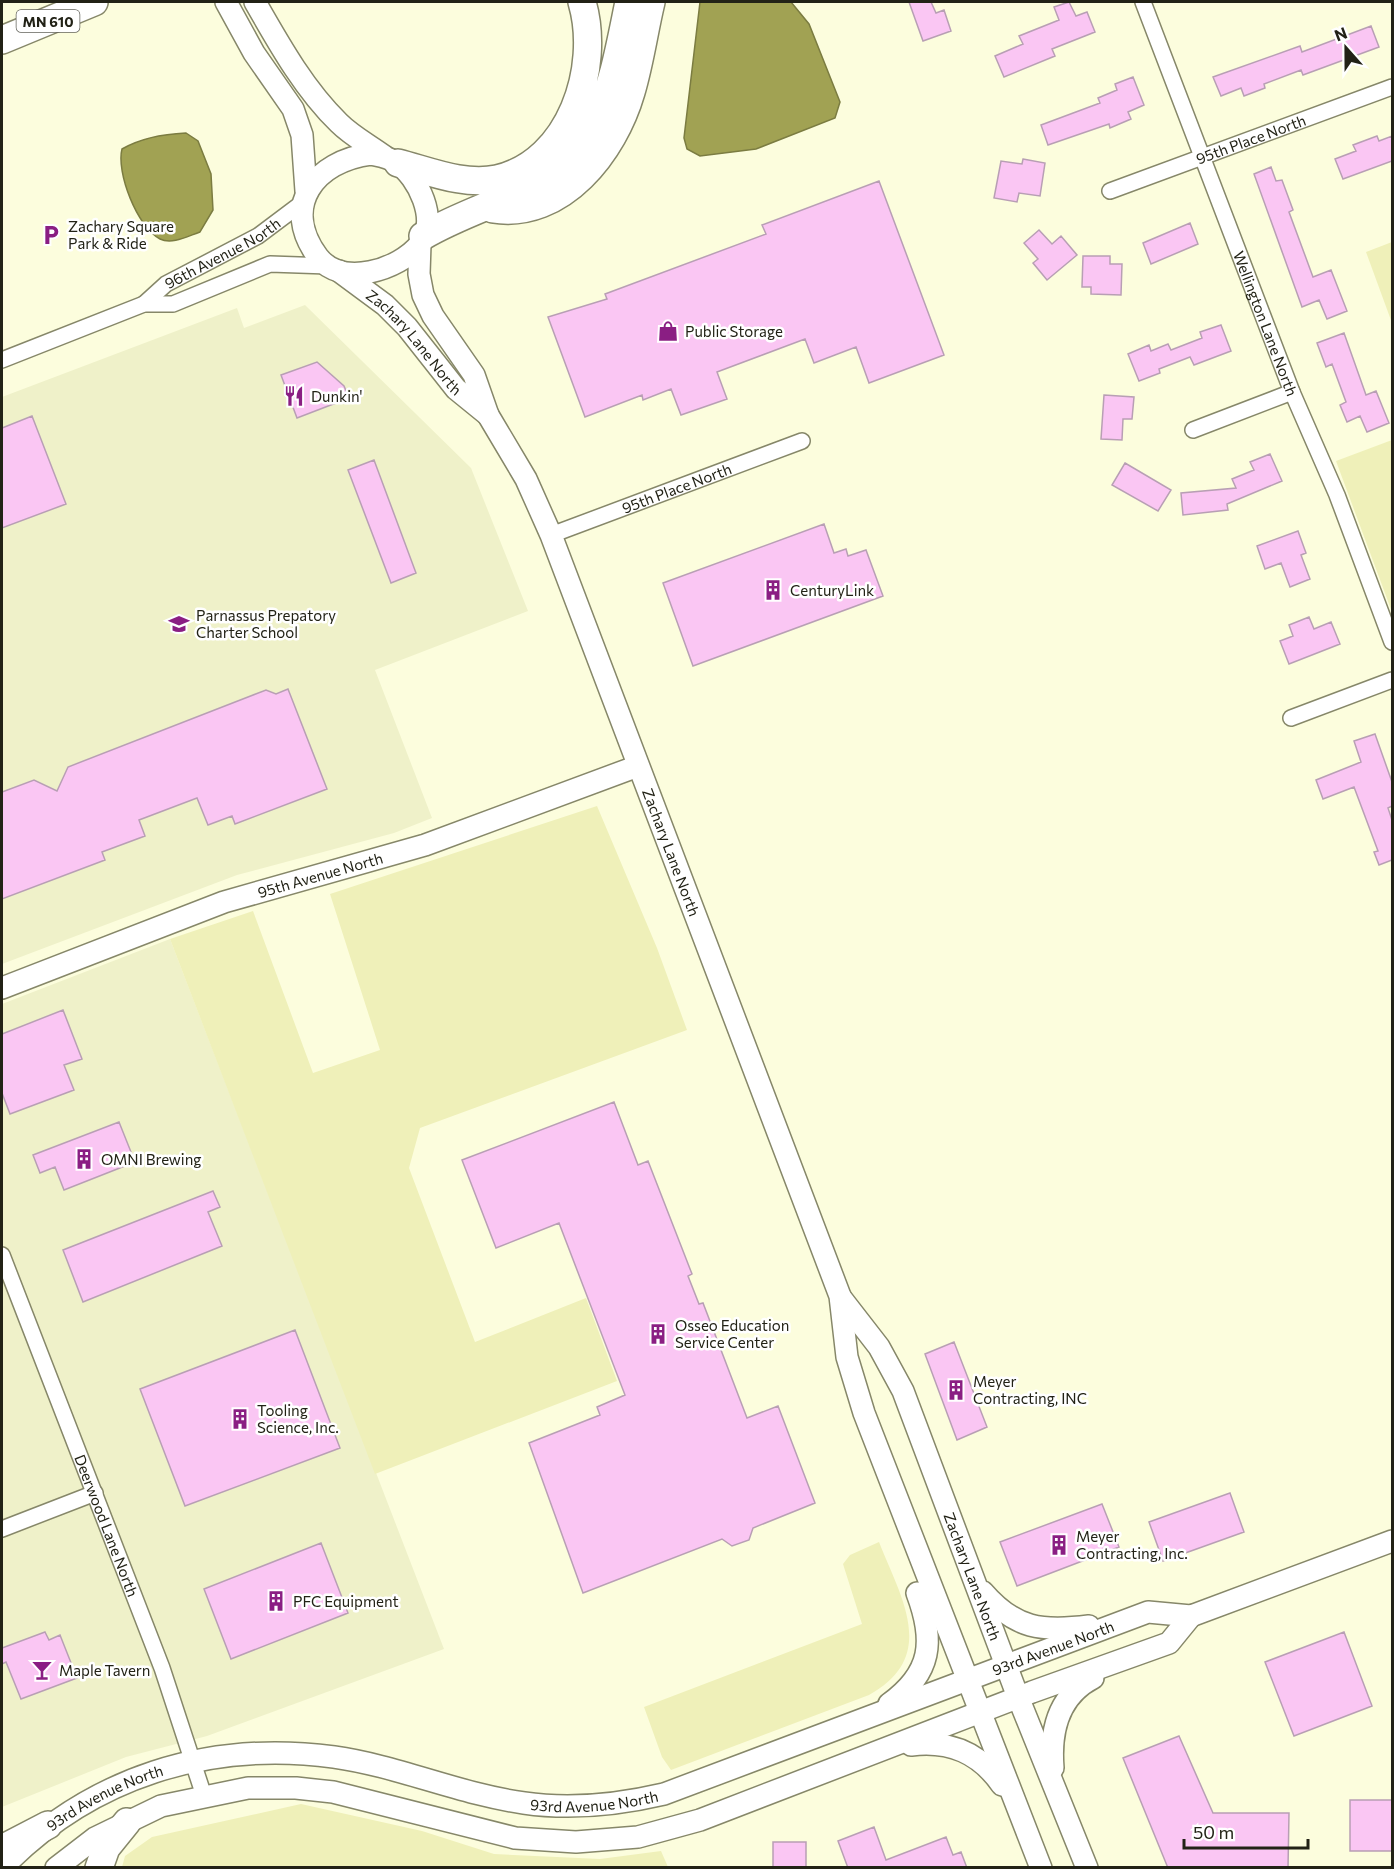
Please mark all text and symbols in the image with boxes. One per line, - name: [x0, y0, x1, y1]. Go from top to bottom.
- road number: MN 610: [16, 10, 80, 32]
- north arrow: [1316, 18, 1376, 78]
- text: N: [1331, 23, 1349, 45]
- street label: 95th Place North: [1193, 111, 1308, 168]
- street label: 96th Avenue North: [161, 214, 284, 292]
- place label: Zachary Square Park & Ride: [68, 217, 174, 252]
- parking icon: Zachary Square Park & Ride: [39, 223, 63, 247]
- street label: Wellington Lane North: [1230, 248, 1302, 398]
- street label: Zachary Lane North: [363, 285, 465, 399]
- shop icon: Public Storage: [656, 319, 680, 343]
- place label: Public Storage: [685, 322, 783, 340]
- restaurant icon: Dunkin': [282, 384, 306, 408]
- place label: Dunkin': [311, 387, 363, 405]
- street label: 95th Place North: [619, 459, 734, 517]
- building icon: CenturyLink: [761, 578, 785, 602]
- place label: CenturyLink: [790, 581, 874, 599]
- place label: Parnassus Prepatory Charter School: [196, 606, 336, 641]
- school or university icon: Parnassus Prepatory Charter School: [167, 612, 191, 636]
- street label: Zachary Lane North: [639, 786, 704, 919]
- street label: 95th Avenue North: [255, 848, 385, 901]
- building icon: OMNI Brewing: [72, 1147, 96, 1171]
- place label: OMNI Brewing: [101, 1150, 201, 1168]
- place label: Osseo Education Service Center: [675, 1316, 789, 1351]
- building icon: Osseo Education Service Center: [646, 1322, 670, 1346]
- place label: Meyer Contracting, INC: [973, 1372, 1087, 1407]
- building icon: Meyer Contracting, INC: [944, 1378, 968, 1402]
- place label: Tooling Science, Inc.: [257, 1401, 339, 1436]
- building icon: Tooling Science, Inc.: [228, 1407, 252, 1431]
- street label: Deerwood Lane North: [71, 1452, 142, 1599]
- street label: Zachary Lane North: [940, 1510, 1005, 1643]
- place label: Meyer Contracting, Inc.: [1076, 1527, 1188, 1562]
- building icon: Meyer Contracting, Inc.: [1047, 1533, 1071, 1557]
- building icon: PFC Equipment: [264, 1589, 288, 1613]
- place label: PFC Equipment: [293, 1592, 399, 1610]
- street label: 93rd Avenue North: [989, 1617, 1116, 1679]
- bar icon: Maple Tavern: [30, 1658, 54, 1682]
- place label: Maple Tavern: [59, 1661, 150, 1679]
- street label: 93rd Avenue North: [43, 1761, 165, 1835]
- street label: 93rd Avenue North: [529, 1787, 660, 1815]
- scale bar: [1184, 1812, 1308, 1850]
- text: 50 m: [1193, 1821, 1234, 1843]

